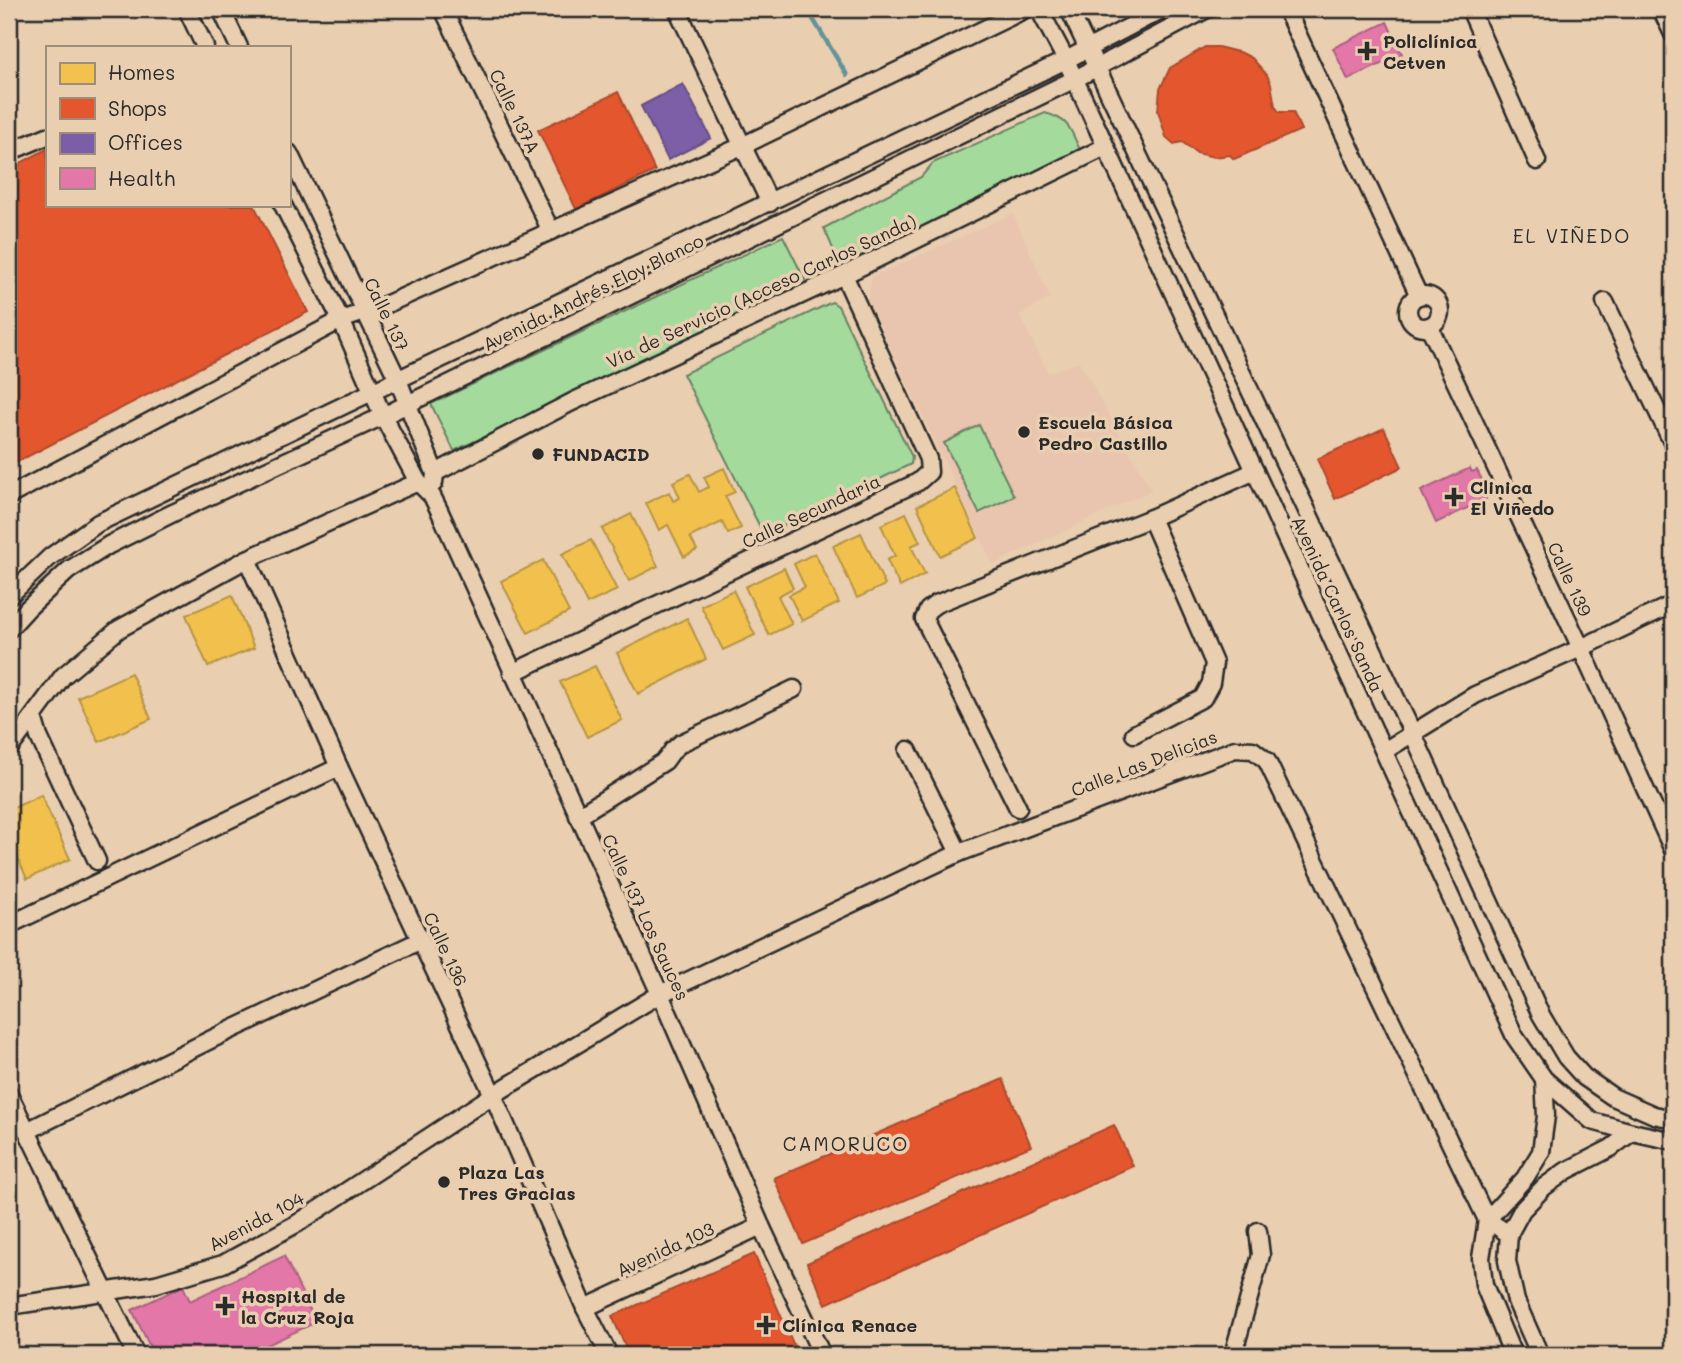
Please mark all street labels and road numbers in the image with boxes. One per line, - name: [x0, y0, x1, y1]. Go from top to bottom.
- street label: Calle 137A: [484, 65, 546, 157]
- street label: Vía de Servicio (Acceso Carlos Sanda): [602, 208, 920, 374]
- street label: Avenida Andrés Eloy Blanco: [479, 228, 708, 356]
- street label: Calle 137: [359, 273, 415, 355]
- street label: Calle Secundaria: [738, 468, 884, 554]
- street label: Avenida Carlos Sanda: [1287, 512, 1389, 696]
- street label: Calle 139: [1542, 538, 1598, 620]
- street label: Calle Las Delicias: [1067, 724, 1221, 802]
- street label: Calle 137 Los Sauces: [597, 830, 695, 1004]
- street label: Calle 136: [418, 908, 474, 990]
- street label: Avenida 104: [204, 1186, 308, 1256]
- street label: Avenida 103: [612, 1216, 718, 1282]

